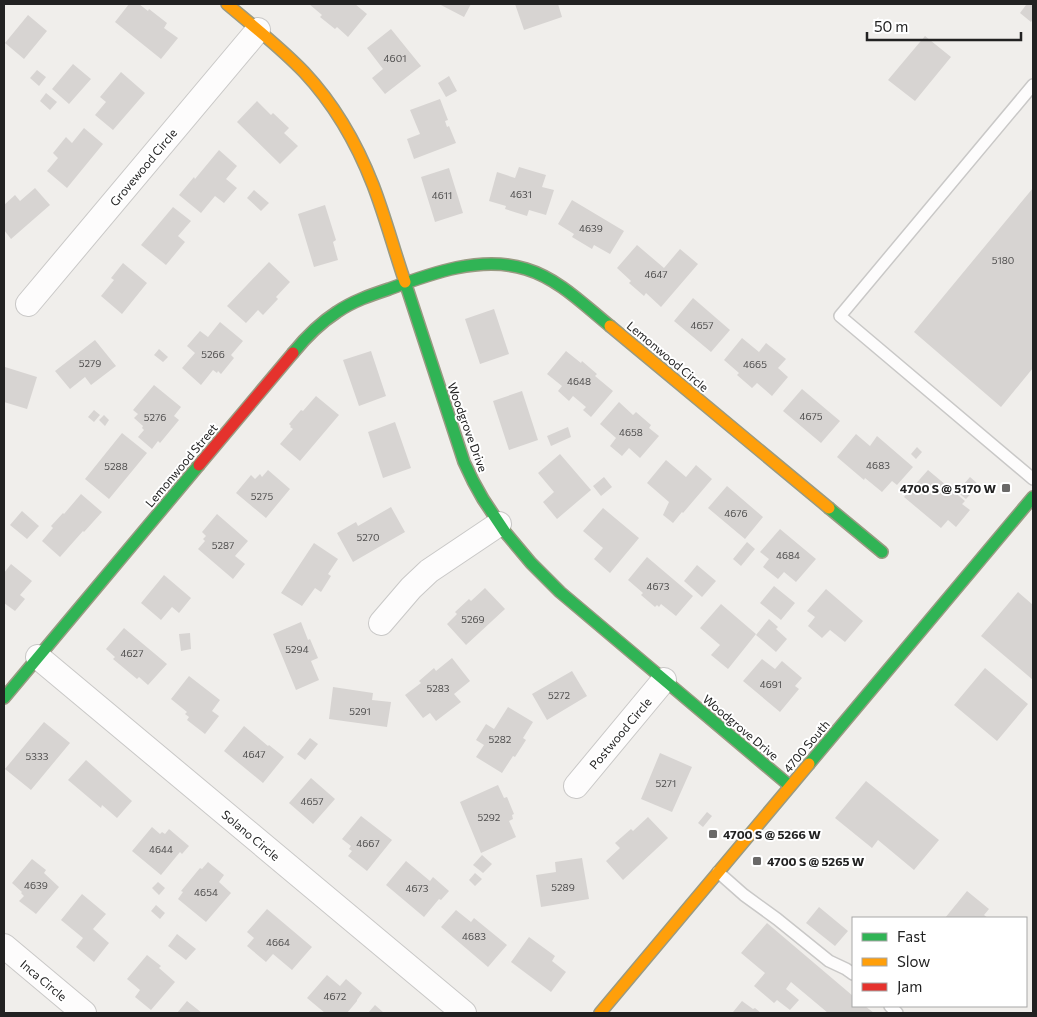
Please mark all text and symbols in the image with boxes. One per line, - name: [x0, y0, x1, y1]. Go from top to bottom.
- scale bar: [867, 10, 1021, 42]
- text: 50 m: [874, 17, 908, 35]
- house number: 4601: [384, 52, 406, 64]
- street label: Grovewood Circle: [107, 125, 179, 209]
- house number: 4631: [510, 188, 532, 200]
- house number: 4611: [432, 189, 452, 201]
- house number: 4639: [579, 222, 603, 234]
- house number: 5180: [992, 254, 1014, 266]
- house number: 4647: [644, 268, 668, 280]
- street label: Lemonwood Circle: [625, 318, 711, 394]
- house number: 4657: [690, 319, 714, 331]
- house number: 5266: [201, 348, 225, 360]
- house number: 5279: [79, 357, 101, 369]
- house number: 4665: [743, 358, 767, 370]
- house number: 4648: [567, 375, 591, 387]
- street label: Woodgrove Drive: [445, 380, 491, 474]
- house number: 4675: [799, 410, 823, 422]
- house number: 5276: [144, 411, 166, 423]
- street label: Lemonwood Street: [142, 420, 220, 510]
- house number: 4658: [619, 426, 643, 438]
- house number: 4683: [866, 459, 890, 471]
- house number: 5288: [104, 460, 128, 472]
- place label: 4700 S @ 5170 W: [900, 481, 996, 495]
- marker: 4700 S @ 5170 W: [1000, 482, 1012, 494]
- house number: 5275: [251, 490, 273, 502]
- house number: 4676: [724, 507, 748, 519]
- house number: 5270: [356, 531, 380, 543]
- house number: 5287: [212, 539, 234, 551]
- house number: 4684: [776, 549, 800, 561]
- house number: 4673: [646, 580, 670, 592]
- house number: 5269: [461, 613, 485, 625]
- house number: 5294: [285, 643, 309, 655]
- house number: 4627: [121, 647, 143, 659]
- house number: 4691: [760, 678, 782, 690]
- house number: 5283: [426, 682, 450, 694]
- house number: 5272: [548, 689, 570, 701]
- street label: Woodgrove Drive: [700, 691, 782, 763]
- street label: Postwood Circle: [586, 694, 654, 772]
- house number: 5291: [349, 705, 371, 717]
- street label: 4700 South: [780, 717, 832, 775]
- house number: 5282: [489, 733, 512, 745]
- house number: 4647: [242, 748, 266, 760]
- house number: 5333: [26, 750, 49, 762]
- house number: 5271: [656, 777, 676, 789]
- house number: 4657: [300, 795, 324, 807]
- street label: Solano Circle: [219, 807, 283, 863]
- house number: 5292: [478, 811, 501, 823]
- place label: 4700 S @ 5266 W: [723, 827, 821, 841]
- marker: 4700 S @ 5266 W: [707, 828, 719, 840]
- house number: 4667: [356, 837, 380, 849]
- house number: 4644: [149, 843, 173, 855]
- place label: 4700 S @ 5265 W: [767, 854, 865, 868]
- marker: 4700 S @ 5265 W: [751, 855, 763, 867]
- house number: 4639: [24, 879, 48, 891]
- house number: 5289: [551, 881, 575, 893]
- house number: 4673: [405, 882, 429, 894]
- house number: 4654: [194, 886, 218, 898]
- legend: [852, 917, 1027, 1007]
- text: Fast: [897, 927, 926, 945]
- house number: 4683: [462, 930, 486, 942]
- house number: 4664: [266, 936, 290, 948]
- text: Slow: [897, 952, 930, 970]
- street label: Inca Circle: [18, 957, 70, 1003]
- text: Jam: [897, 977, 922, 995]
- house number: 4672: [324, 990, 347, 1002]

